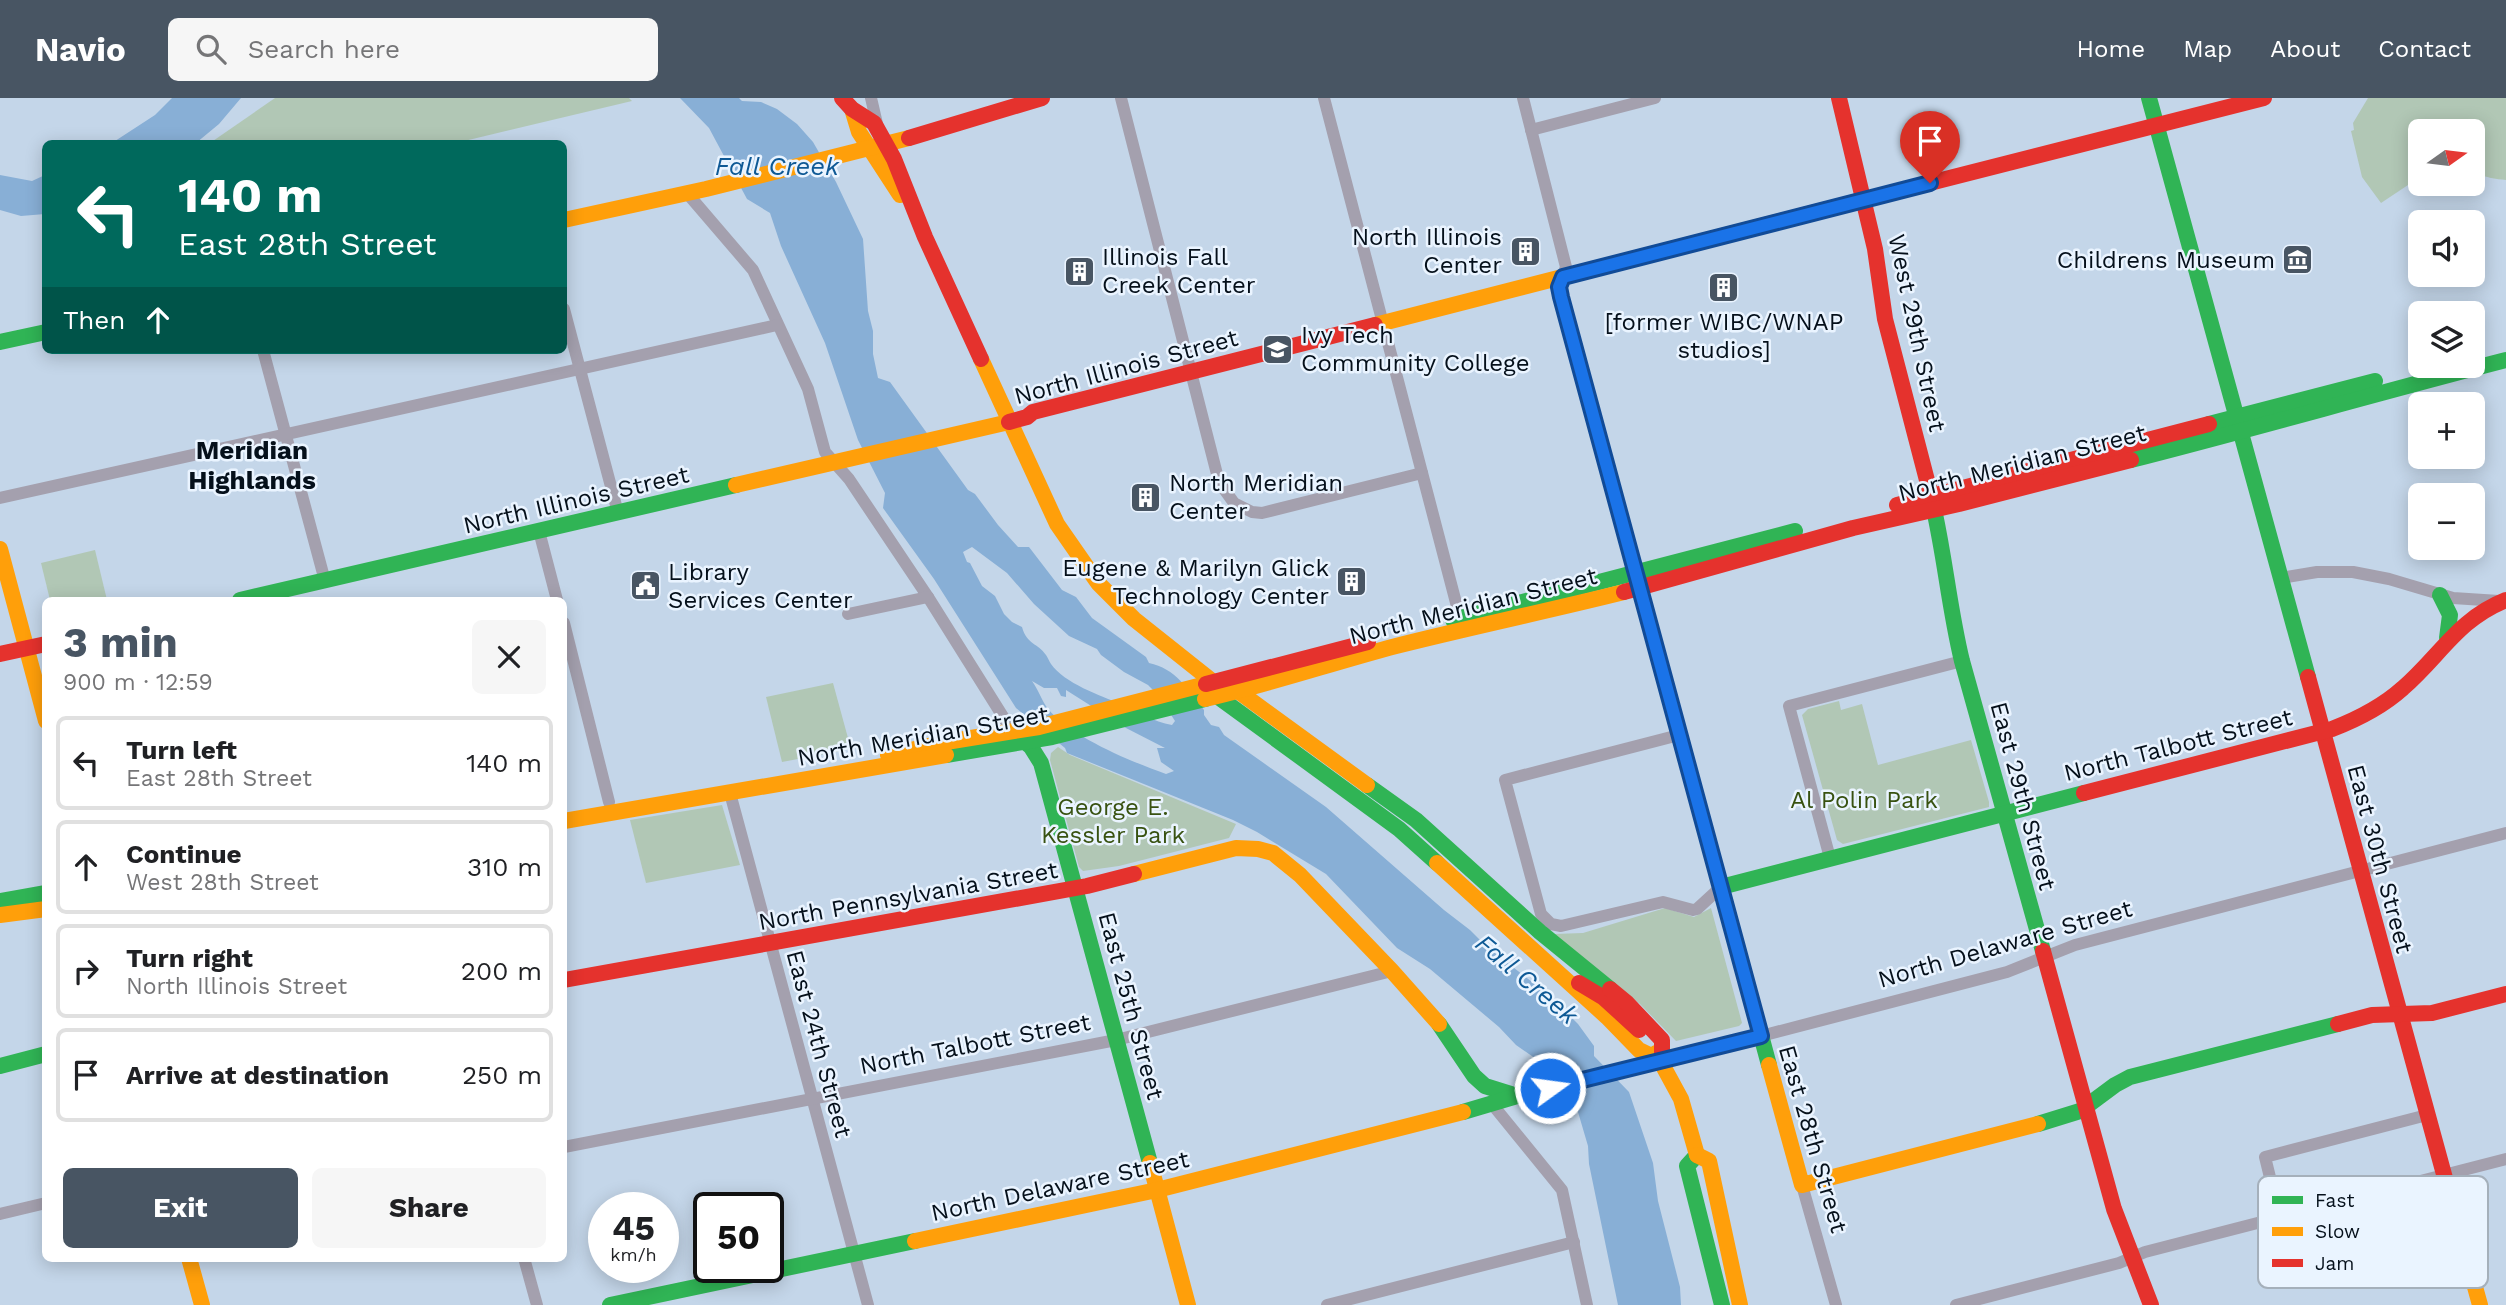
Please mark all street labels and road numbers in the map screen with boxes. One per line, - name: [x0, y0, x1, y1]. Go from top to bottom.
- street label: West 29th Street: [1882, 232, 1952, 434]
- street label: North Illinois Street: [1011, 324, 1241, 410]
- street label: North Meridian Street: [1895, 419, 2149, 507]
- street label: North Illinois Street: [460, 460, 692, 540]
- street label: North Meridian Street: [1346, 562, 1600, 650]
- street label: East 29th Street: [1984, 699, 2062, 893]
- street label: North Meridian Street: [795, 700, 1051, 772]
- street label: North Talbott Street: [2061, 703, 2295, 787]
- street label: East 30th Street: [2341, 762, 2419, 956]
- street label: North Pennsylvania Street: [756, 856, 1060, 936]
- street label: North Delaware Street: [1875, 894, 2135, 994]
- street label: East 25th Street: [1092, 909, 1170, 1103]
- street label: East 24th Street: [780, 947, 858, 1141]
- street label: North Talbott Street: [857, 1008, 1093, 1080]
- street label: East 28th Street: [1773, 1042, 1853, 1236]
- street label: North Delaware Street: [929, 1145, 1191, 1227]

